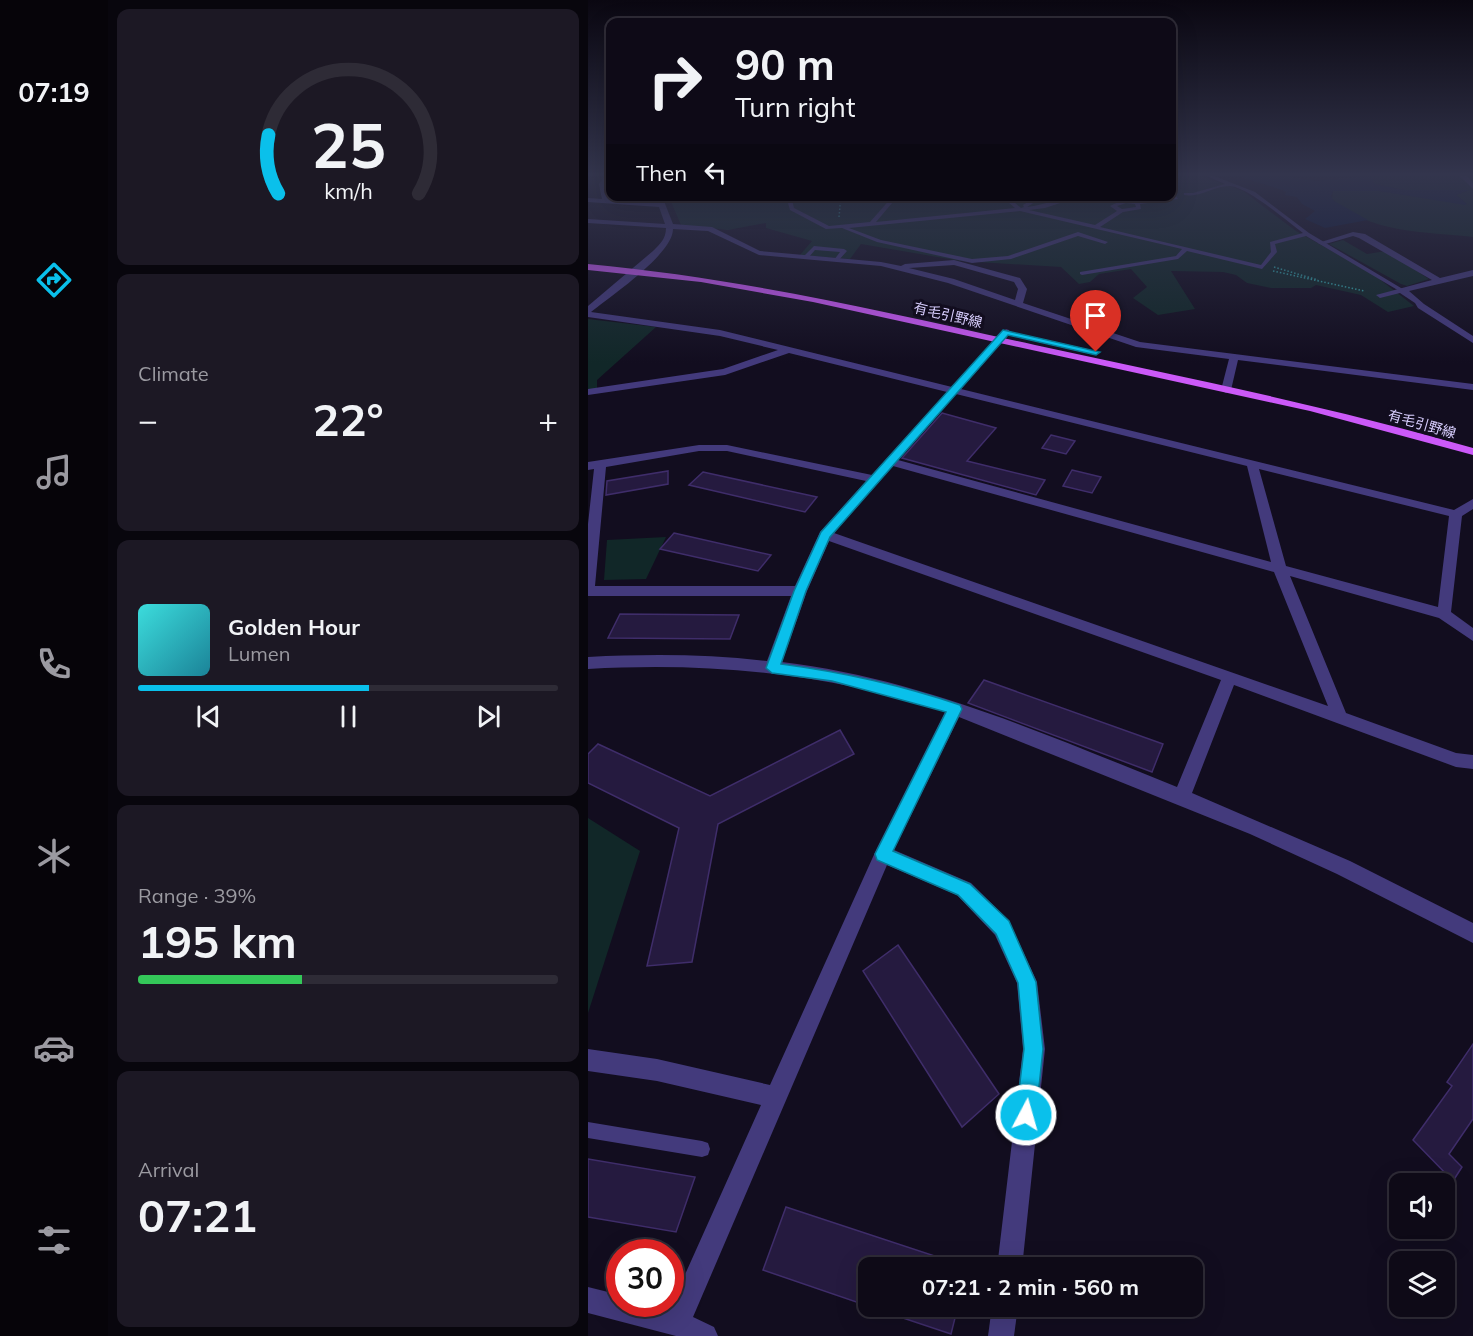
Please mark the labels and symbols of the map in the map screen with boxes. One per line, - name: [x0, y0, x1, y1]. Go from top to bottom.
- pin: [1070, 290, 1121, 352]
- street label: 有毛引野線: [912, 298, 984, 332]
- street label: 有毛引野線: [1386, 406, 1458, 442]
- position arrow: [994, 1083, 1058, 1147]
- speed limit sign: 30: [606, 1239, 684, 1317]

